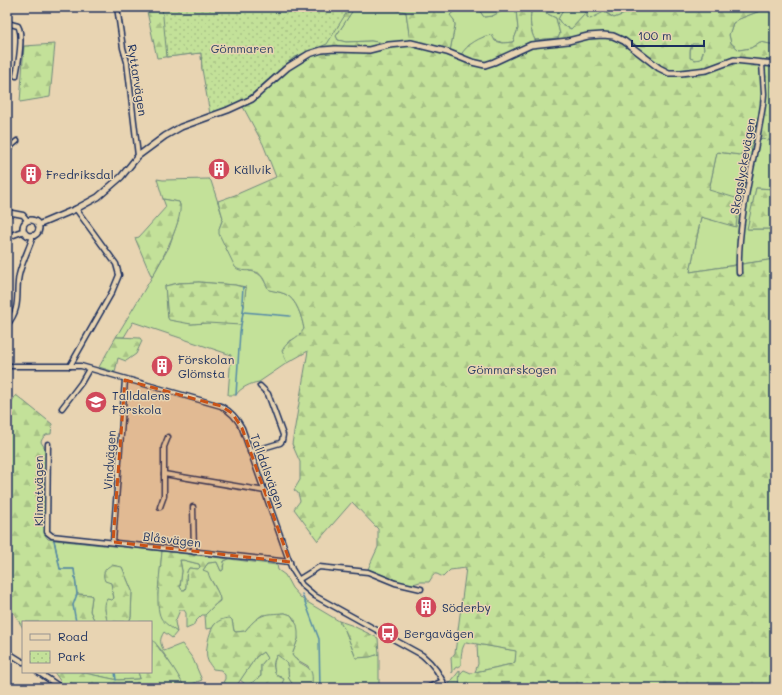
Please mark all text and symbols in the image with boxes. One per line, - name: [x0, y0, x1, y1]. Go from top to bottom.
- scale bar: [632, 22, 704, 48]
- text: 100 m: [638, 27, 672, 43]
- park label: Gömmaren: [211, 40, 273, 56]
- street label: Ryttarvägen: [124, 43, 152, 117]
- street label: Skogslyckevägen: [726, 117, 758, 215]
- building icon: Källvik: [206, 156, 232, 182]
- building icon: Fredriksdal: [18, 161, 44, 187]
- place label: Källvik: [234, 161, 271, 177]
- place label: Fredriksdal: [46, 166, 114, 182]
- place label: Förskolan Glömsta: [178, 351, 234, 381]
- building icon: Förskolan Glömsta: [149, 353, 175, 379]
- park label: Gömmarskogen: [468, 361, 557, 377]
- place label: Talldalens Förskola: [112, 387, 170, 417]
- school or university icon: Talldalens Förskola: [83, 389, 109, 415]
- street label: Vindvägen: [99, 429, 119, 491]
- street label: Talldalsvägen: [247, 431, 289, 511]
- street label: Klimatvägen: [30, 456, 46, 526]
- street label: Blåsvägen: [142, 528, 202, 550]
- building icon: Söderby: [413, 594, 439, 620]
- place label: Söderby: [442, 599, 491, 615]
- bus stop icon: Bergavägen: [375, 620, 401, 646]
- legend: [22, 621, 152, 673]
- place label: Bergavägen: [404, 625, 474, 641]
- text: Road: [58, 628, 88, 644]
- text: Park: [58, 648, 85, 664]

